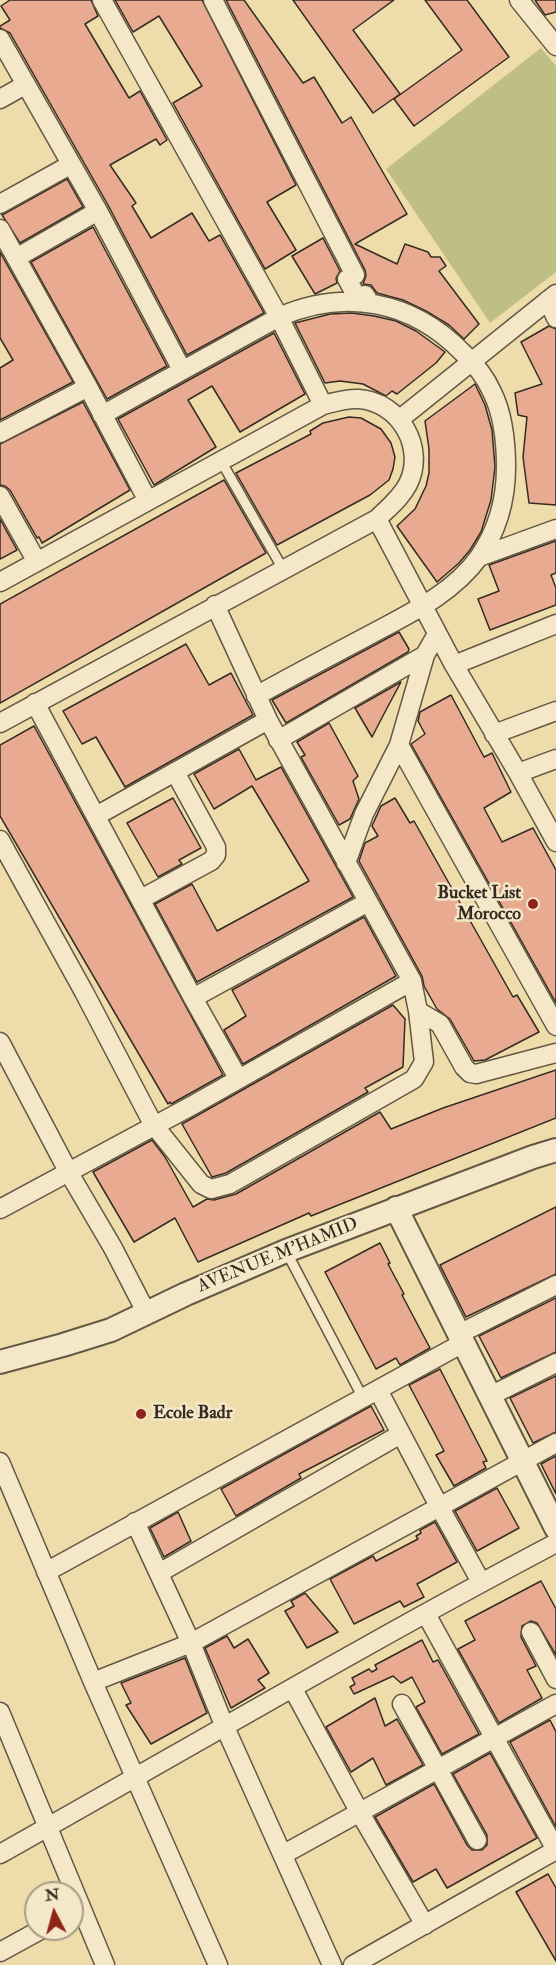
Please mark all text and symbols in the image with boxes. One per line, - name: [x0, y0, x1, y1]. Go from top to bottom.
- place label: Bucket List Morocco: [437, 883, 521, 926]
- marker: Bucket List Morocco: [526, 897, 540, 911]
- street label: AVENUE M'HAMID: [194, 1214, 362, 1298]
- place label: Ecole Badr: [153, 1403, 232, 1425]
- marker: Ecole Badr: [134, 1407, 148, 1421]
- north arrow: [24, 1881, 84, 1941]
- text: N: [44, 1884, 60, 1906]

